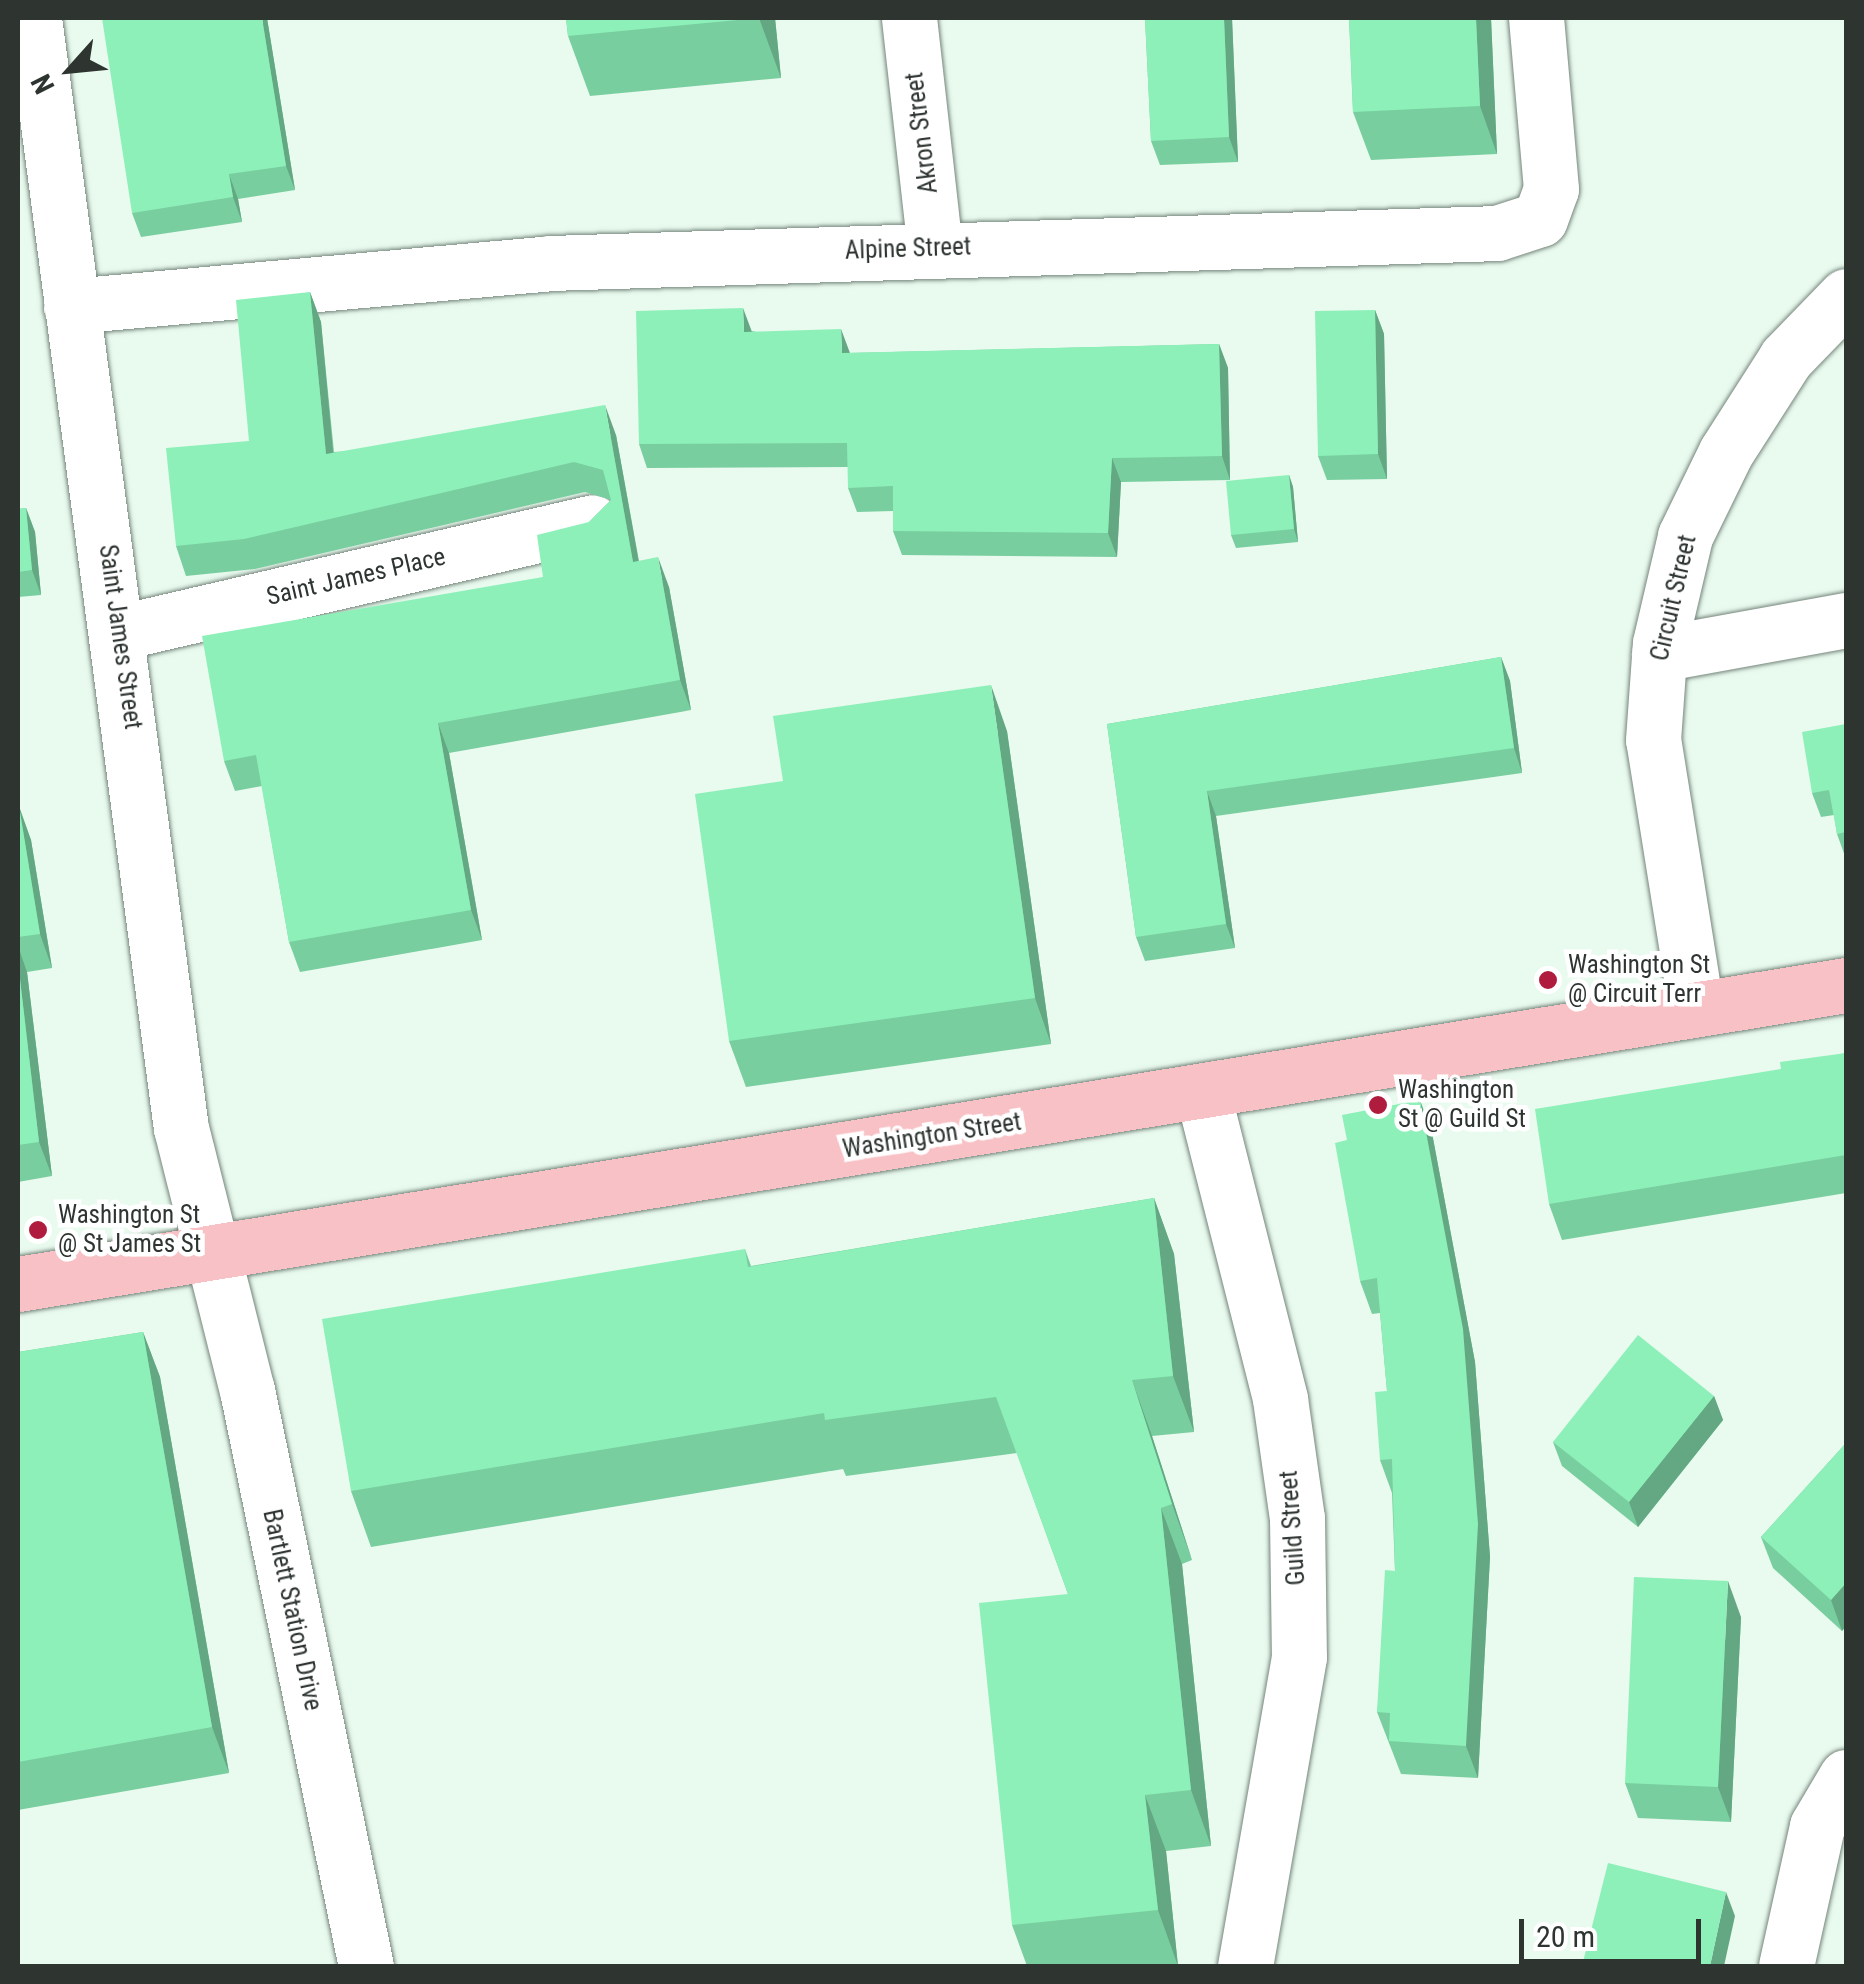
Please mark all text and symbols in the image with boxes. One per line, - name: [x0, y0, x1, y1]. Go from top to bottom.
- north arrow: [20, 20, 120, 120]
- text: N: [24, 69, 61, 99]
- street label: Akron Street: [900, 71, 944, 195]
- street label: Alpine Street: [844, 232, 972, 266]
- street label: Circuit Street: [1645, 532, 1703, 664]
- street label: Saint James Place: [264, 542, 448, 612]
- street label: Saint James Street: [92, 543, 148, 731]
- place label: Washington St @ Circuit Terr: [1568, 951, 1710, 1010]
- marker: Washington St @ Circuit Terr: [1537, 969, 1559, 991]
- place label: Washington St @ Guild St: [1398, 1076, 1526, 1135]
- marker: Washington St @ Guild St: [1367, 1094, 1389, 1116]
- street label: Washington Street: [841, 1107, 1023, 1165]
- place label: Washington St @ St James St: [58, 1201, 201, 1260]
- marker: Washington St @ St James St: [27, 1219, 49, 1241]
- street label: Guild Street: [1274, 1470, 1312, 1586]
- street label: Bartlett Station Drive: [256, 1507, 328, 1713]
- scale bar: [1524, 1899, 1706, 1961]
- text: 20 m: [1536, 1919, 1595, 1954]

